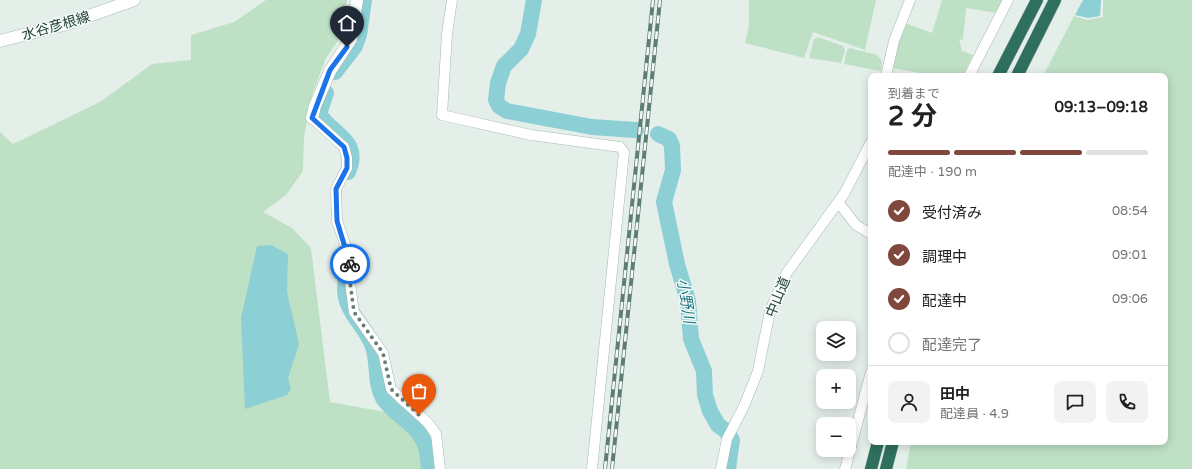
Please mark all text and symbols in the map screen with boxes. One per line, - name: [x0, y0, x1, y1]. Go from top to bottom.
- pin: [330, 6, 364, 47]
- street label: 水谷彦根線: [20, 8, 92, 44]
- icon: home: [336, 12, 358, 34]
- text: 到着まで: [888, 86, 940, 102]
- text: 09:13–09:18: [1055, 98, 1148, 116]
- text: 2 分: [888, 101, 937, 132]
- text: 配達中 · 190 m: [888, 164, 977, 180]
- icon: check: [888, 200, 910, 222]
- text: 08:54: [1112, 203, 1148, 219]
- text: 受付済み: [922, 204, 982, 222]
- courier: [330, 244, 370, 284]
- icon: check: [888, 244, 910, 266]
- text: 09:01: [1112, 247, 1148, 263]
- text: 調理中: [922, 248, 967, 266]
- icon: bike: [339, 253, 361, 275]
- street label: 中山道: [762, 274, 794, 320]
- water label: 小野川: [674, 277, 699, 327]
- icon: check: [888, 288, 910, 310]
- text: 09:06: [1112, 291, 1148, 307]
- text: 配達中: [922, 292, 967, 310]
- map controls: [816, 321, 856, 457]
- button: layers: [816, 321, 856, 361]
- text: 配達完了: [922, 336, 982, 354]
- button: +: [816, 369, 856, 409]
- pin: [402, 374, 436, 415]
- icon: bag: [408, 380, 430, 402]
- button: person: [888, 381, 930, 423]
- button: chat: [1054, 381, 1096, 423]
- button: phone: [1106, 381, 1148, 423]
- text: 田中: [940, 385, 970, 403]
- text: 配達員 · 4.9: [940, 406, 1009, 422]
- button: −: [816, 417, 856, 457]

